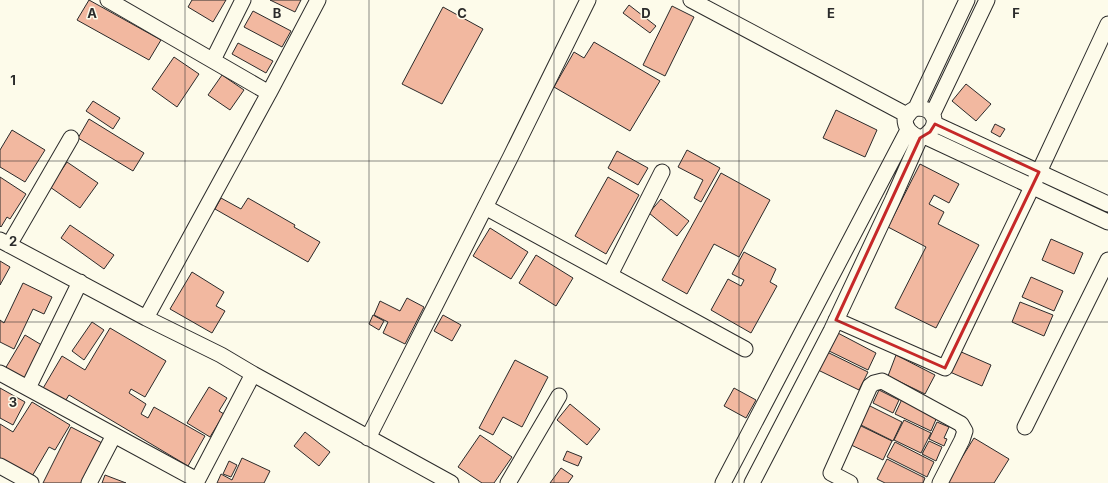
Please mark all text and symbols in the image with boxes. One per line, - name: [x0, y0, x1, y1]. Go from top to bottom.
- text: A: [87, 5, 97, 21]
- text: B: [273, 5, 282, 21]
- text: C: [457, 5, 467, 21]
- text: D: [641, 5, 651, 21]
- text: E: [827, 5, 835, 21]
- text: F: [1012, 5, 1020, 21]
- text: 1: [10, 72, 16, 88]
- text: 2: [9, 233, 17, 249]
- text: 3: [9, 394, 17, 410]

